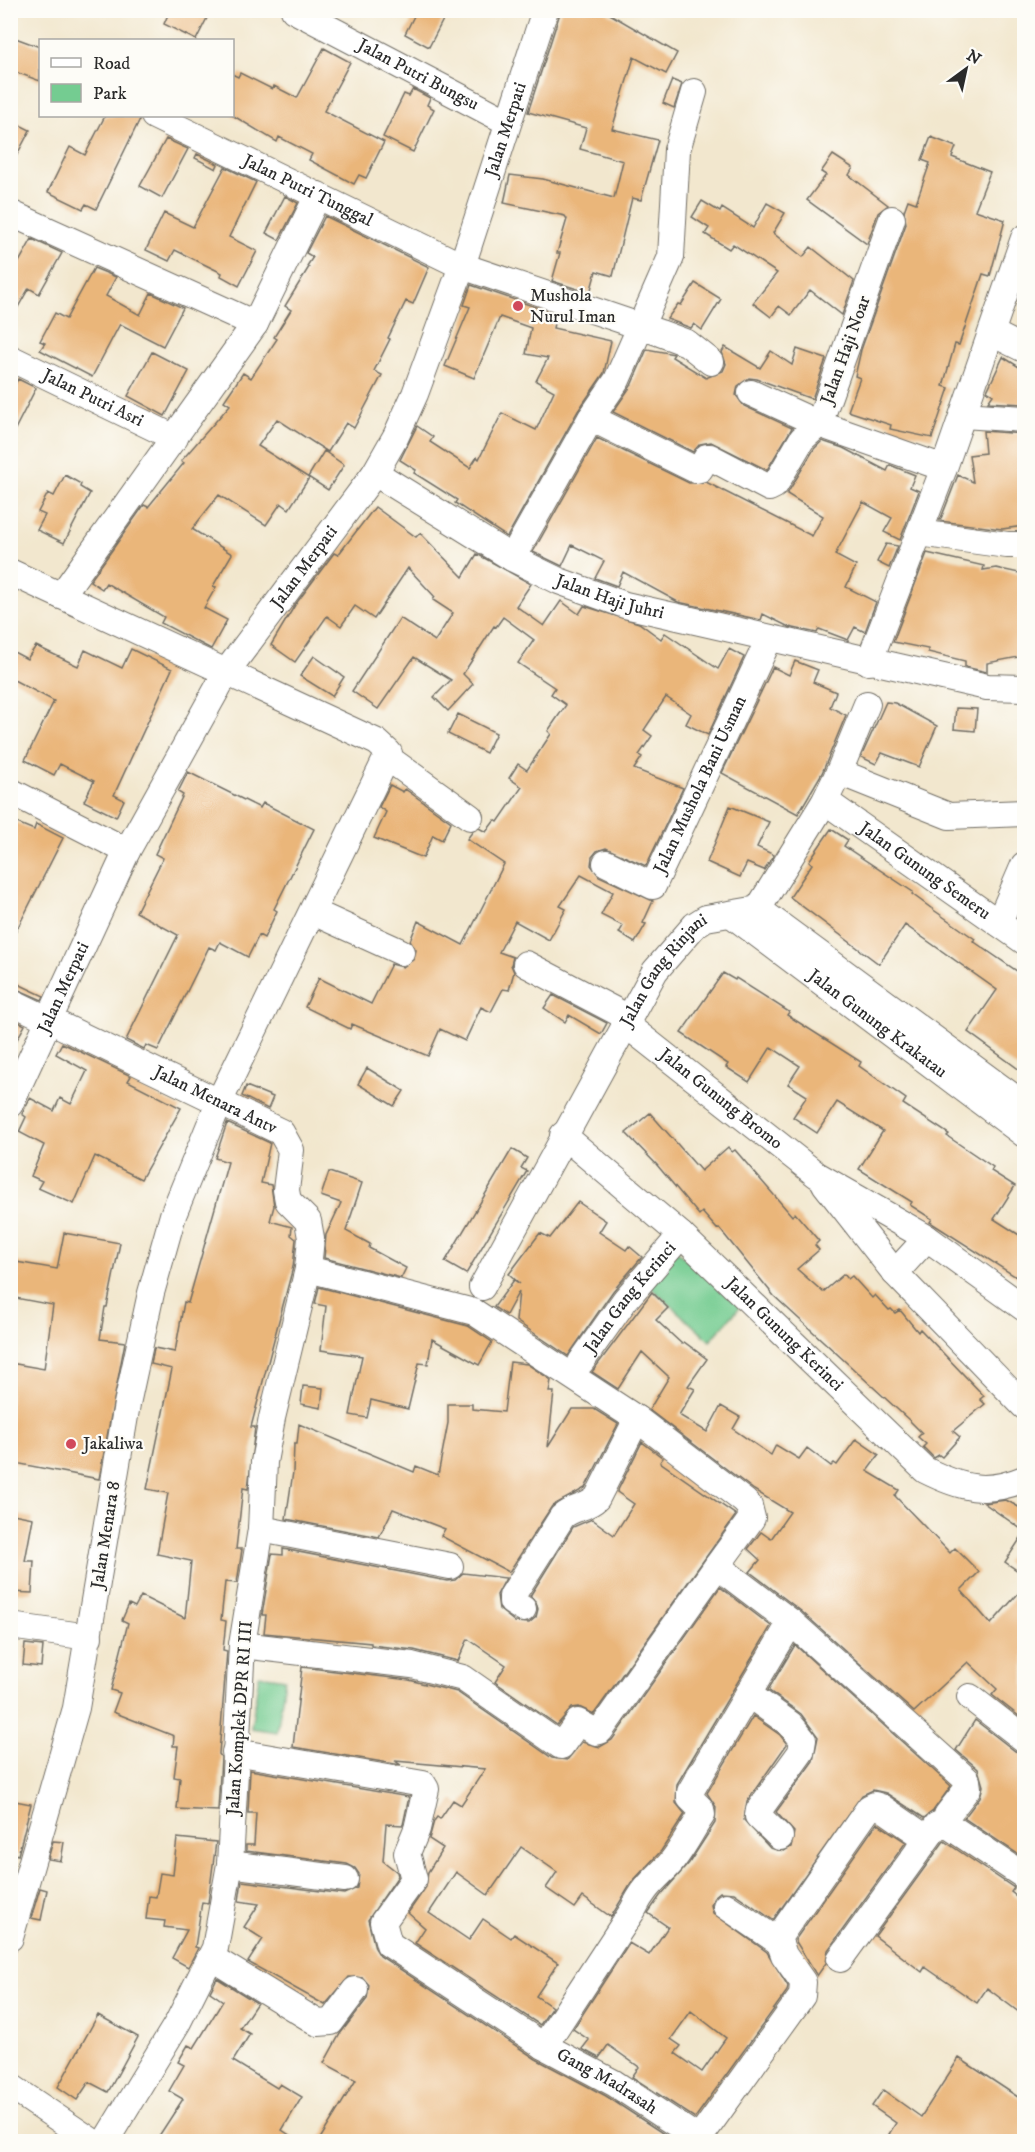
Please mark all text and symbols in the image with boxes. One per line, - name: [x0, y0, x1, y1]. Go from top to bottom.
- street label: Jalan Putri Bungsu: [352, 33, 483, 116]
- legend: [39, 39, 234, 117]
- north arrow: [936, 39, 996, 99]
- text: N: [963, 45, 985, 69]
- text: Road: [93, 53, 130, 75]
- street label: Jalan Merpati: [480, 80, 532, 182]
- text: Park: [93, 83, 127, 105]
- street label: Jalan Putri Tunggal: [237, 149, 377, 232]
- place label: Mushola Nurul Iman: [530, 285, 616, 328]
- street label: Jalan Haji Noar: [816, 292, 876, 409]
- marker: Mushola Nurul Iman: [511, 299, 525, 313]
- street label: Jalan Putri Asri: [37, 363, 147, 432]
- street label: Jalan Merpati: [265, 521, 343, 615]
- street label: Jalan Haji Juhri: [551, 569, 666, 624]
- street label: Jalan Mushola Bani Usman: [648, 692, 752, 879]
- street label: Jalan Gunung Semeru: [853, 816, 995, 925]
- street label: Jalan Gang Rinjani: [615, 909, 711, 1032]
- street label: Jalan Merpati: [32, 939, 94, 1039]
- street label: Jalan Gunung Krakatau: [802, 963, 951, 1083]
- street label: Jalan Gunung Bromo: [653, 1042, 787, 1155]
- street label: Jalan Menara Antv: [148, 1060, 281, 1139]
- street label: Jalan Gang Kerinci: [578, 1237, 681, 1359]
- street label: Jalan Gunung Kerinci: [719, 1271, 848, 1396]
- place label: Jakaliwa: [81, 1433, 144, 1455]
- marker: Jakaliwa: [64, 1437, 78, 1451]
- street label: Jalan Menara 8: [86, 1480, 125, 1592]
- street label: Jalan Komplek DPR RI III: [222, 1620, 258, 1818]
- street label: Gang Madrasah: [553, 2044, 662, 2120]

